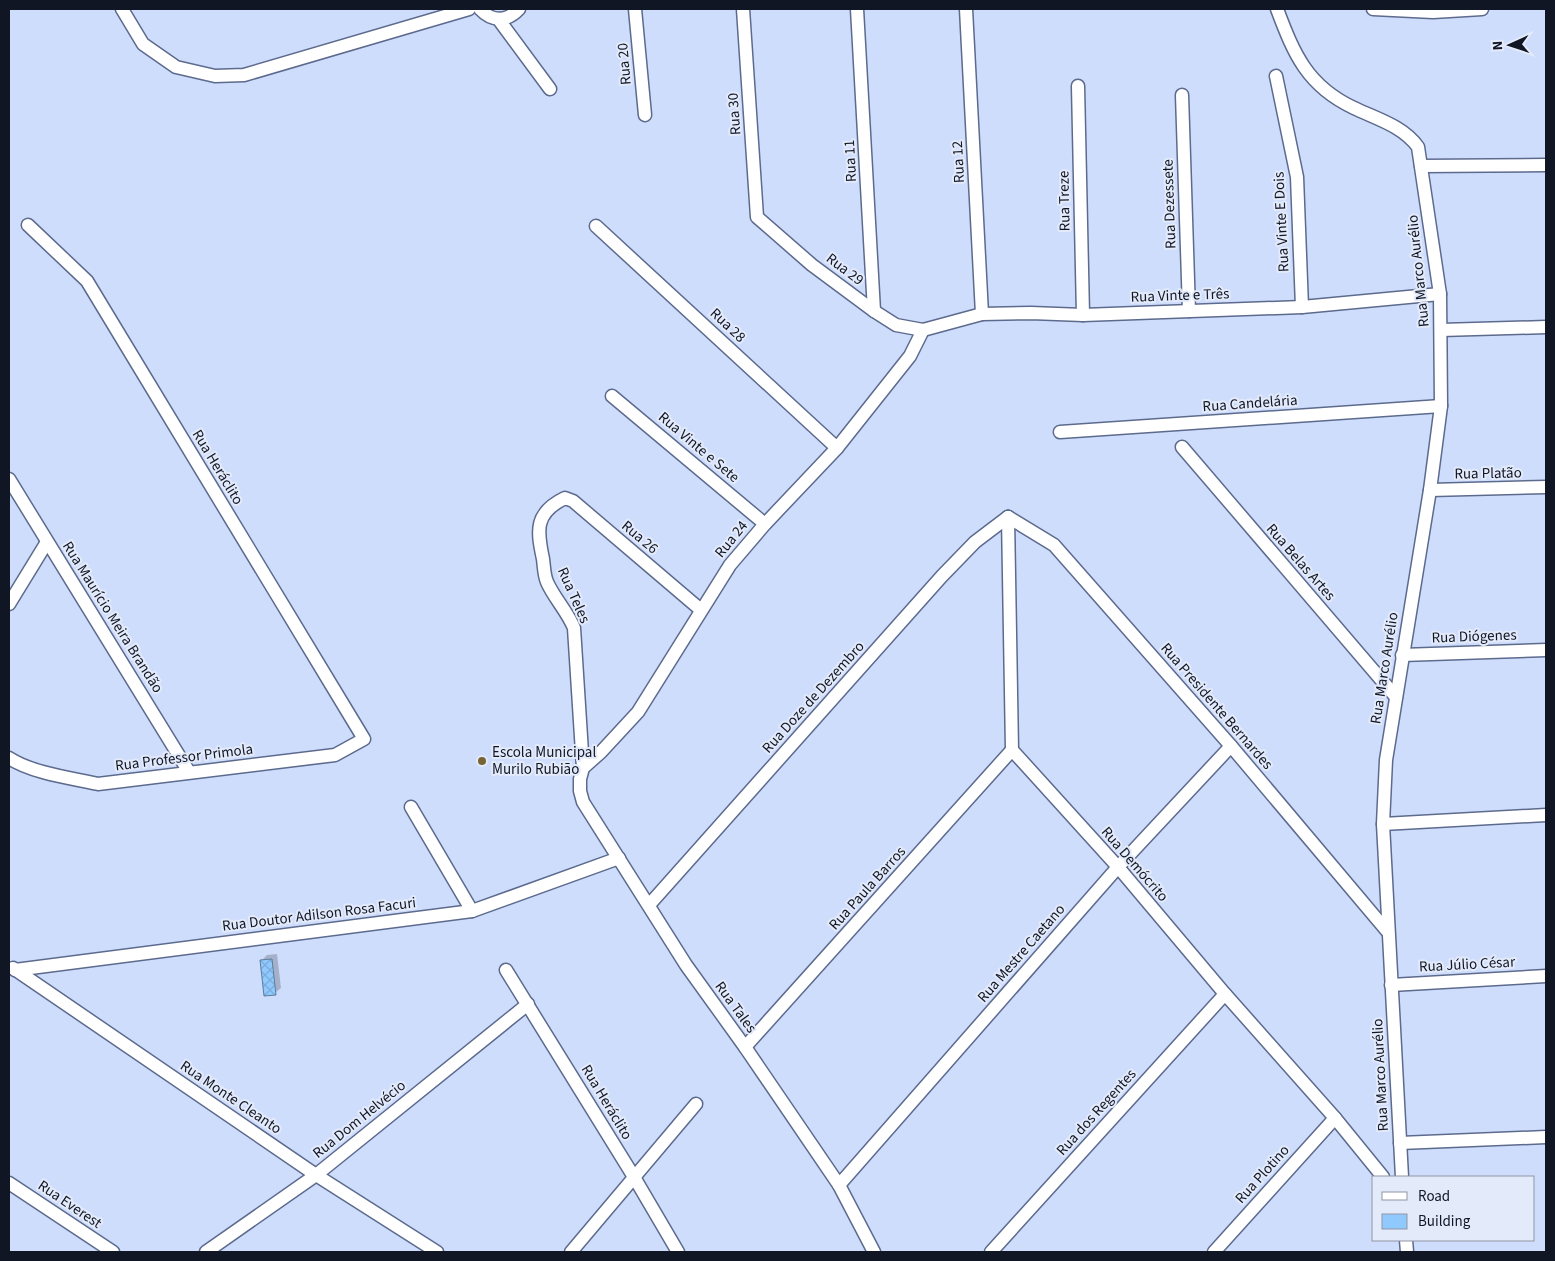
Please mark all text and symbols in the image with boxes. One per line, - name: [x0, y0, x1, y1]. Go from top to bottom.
- north arrow: [1485, 20, 1535, 70]
- text: N: [1488, 40, 1508, 51]
- street label: Rua 20: [612, 42, 637, 86]
- street label: Rua 30: [723, 92, 746, 136]
- street label: Rua 11: [839, 139, 862, 183]
- street label: Rua 12: [947, 140, 970, 184]
- street label: Rua Dezessete: [1157, 159, 1182, 249]
- street label: Rua Treze: [1053, 170, 1076, 232]
- street label: Rua Vinte E Dois: [1268, 171, 1295, 273]
- street label: Rua Marco Aurélio: [1402, 214, 1435, 328]
- street label: Rua 29: [822, 248, 868, 290]
- street label: Rua Vinte e Três: [1130, 283, 1230, 308]
- street label: Rua 28: [705, 303, 750, 347]
- street label: Rua Candelária: [1202, 390, 1298, 417]
- street label: Rua Vinte e Sete: [654, 407, 744, 488]
- street label: Rua Heráclito: [187, 426, 248, 509]
- street label: Rua Platão: [1454, 462, 1522, 485]
- street label: Rua 26: [617, 516, 663, 559]
- street label: Rua 24: [710, 516, 753, 562]
- street label: Rua Belas Artes: [1261, 519, 1340, 605]
- street label: Rua Maurício Meira Brandão: [57, 537, 168, 697]
- street label: Rua Teles: [552, 564, 595, 627]
- street label: Rua Marco Aurélio: [1365, 611, 1404, 725]
- street label: Rua Diógenes: [1431, 625, 1517, 648]
- street label: Rua Doze de Dezembro: [757, 637, 869, 758]
- street label: Rua Presidente Bernardes: [1156, 638, 1278, 774]
- street label: Rua Professor Primola: [114, 739, 254, 776]
- place label: Escola Municipal Murilo Rubião: [492, 742, 596, 780]
- marker: Escola Municipal Murilo Rubião: [476, 755, 488, 767]
- street label: Rua Demócrito: [1096, 822, 1173, 906]
- street label: Rua Paula Barros: [824, 842, 911, 935]
- street label: Rua Doutor Adilson Rosa Facuri: [221, 892, 417, 937]
- street label: Rua Mestre Caetano: [973, 900, 1070, 1007]
- street label: Rua Júlio César: [1418, 951, 1516, 978]
- street label: Rua Tales: [710, 977, 762, 1037]
- street label: Rua Marco Aurélio: [1367, 1018, 1394, 1132]
- street label: Rua Monte Cleanto: [176, 1056, 286, 1139]
- street label: Rua Heráclito: [576, 1061, 637, 1144]
- street label: Rua dos Regentes: [1052, 1064, 1141, 1160]
- street label: Rua Dom Helvécio: [308, 1075, 410, 1163]
- street label: Rua Plotino: [1230, 1140, 1294, 1208]
- street label: Rua Everest: [34, 1175, 106, 1234]
- legend: [1372, 1176, 1535, 1241]
- text: Road: [1418, 1186, 1450, 1207]
- text: Building: [1418, 1211, 1471, 1232]

